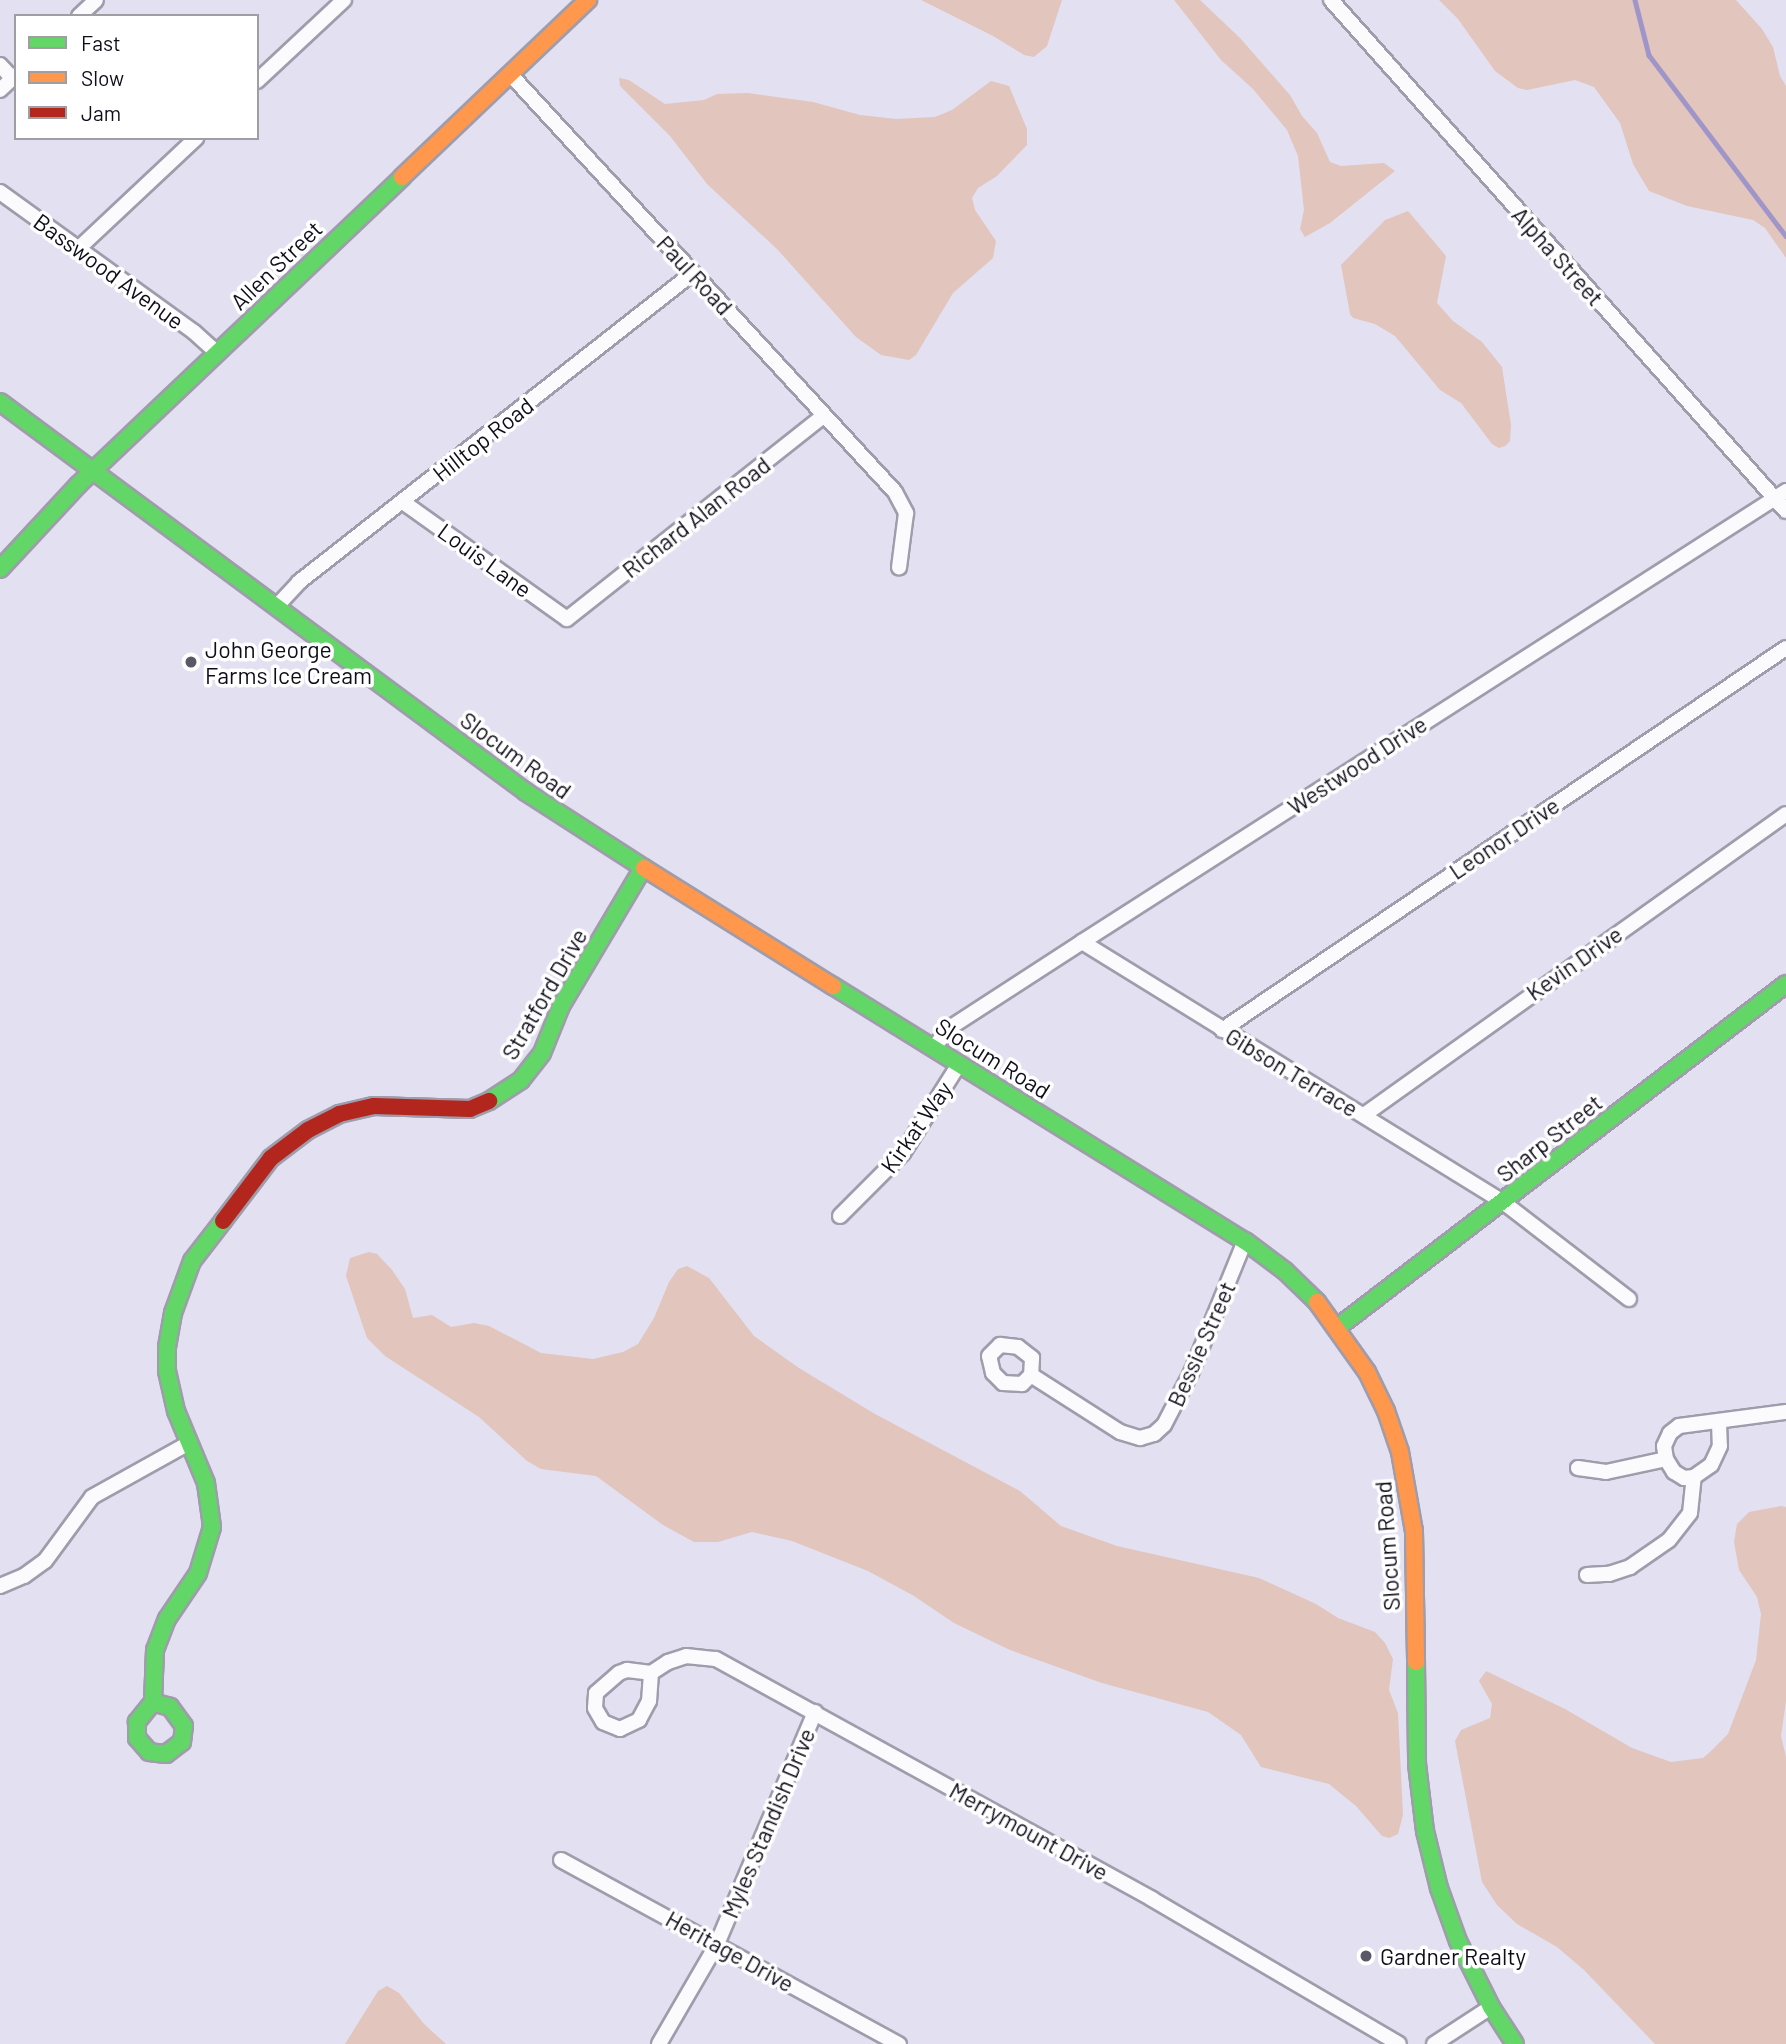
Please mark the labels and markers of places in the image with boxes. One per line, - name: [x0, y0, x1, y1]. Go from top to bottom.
- place label: John George Farms Ice Cream: [205, 635, 372, 689]
- marker: John George Farms Ice Cream: [183, 654, 199, 670]
- place label: Gardner Realty: [1380, 1942, 1526, 1970]
- marker: Gardner Realty: [1358, 1948, 1374, 1964]

